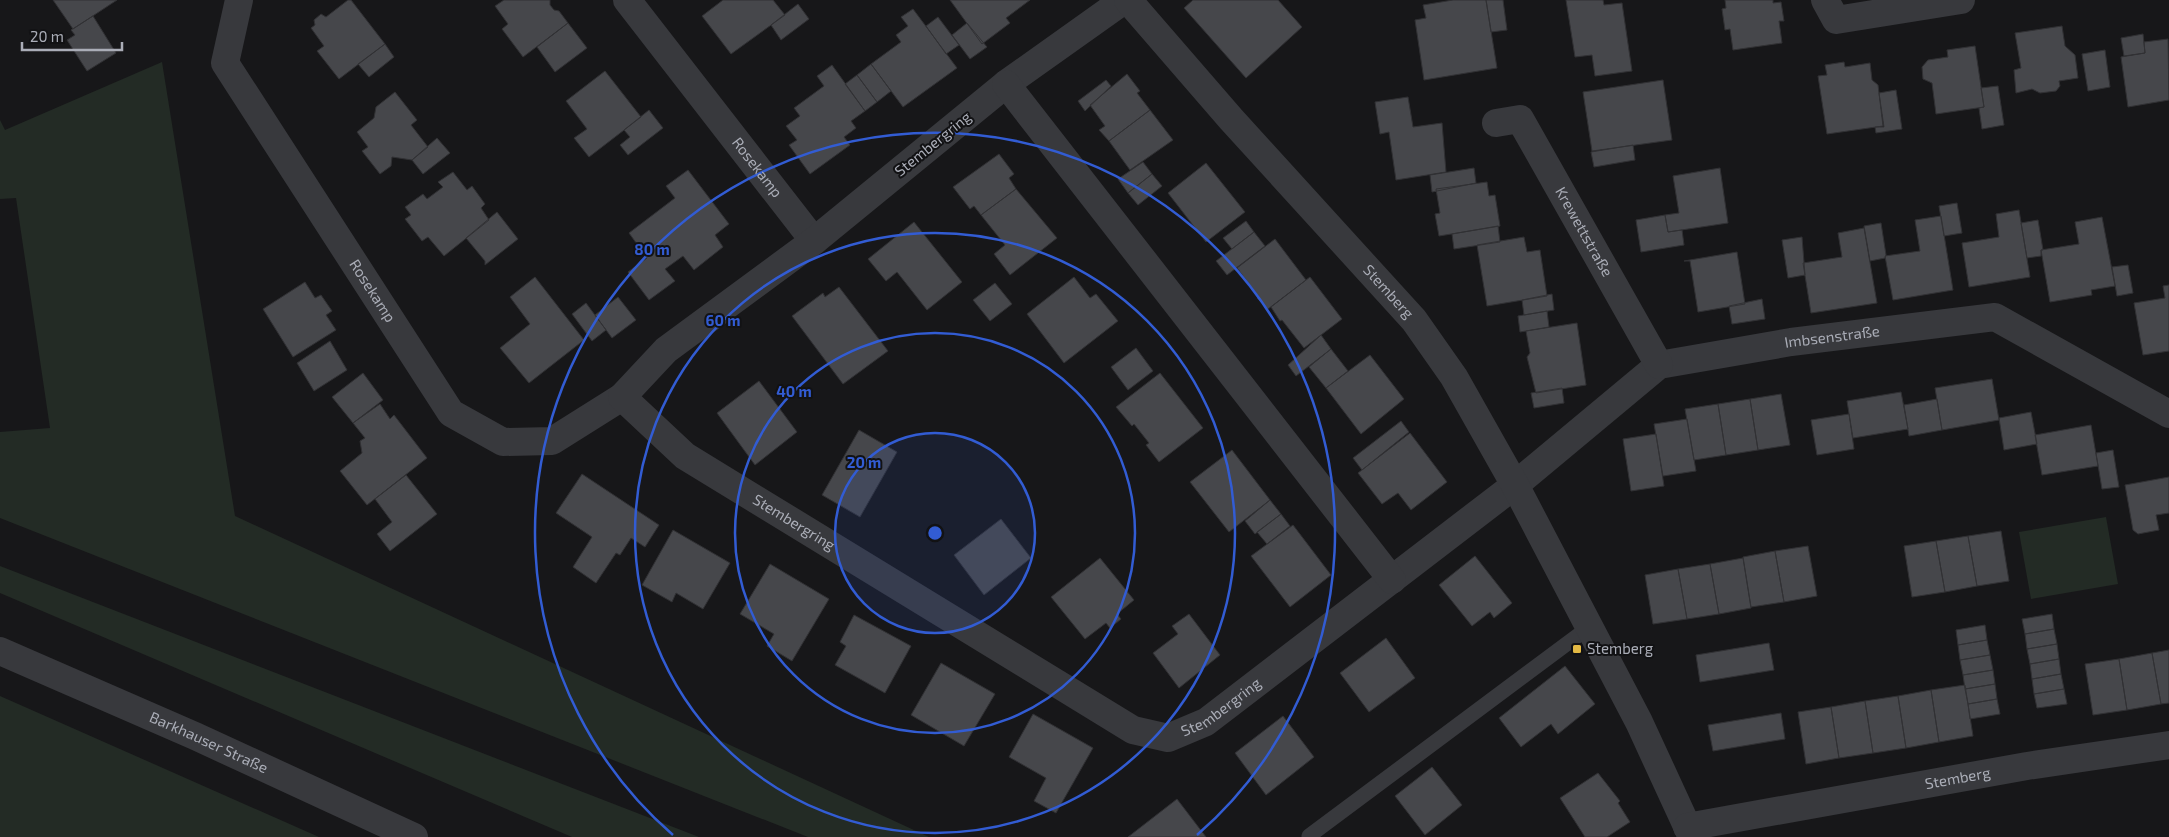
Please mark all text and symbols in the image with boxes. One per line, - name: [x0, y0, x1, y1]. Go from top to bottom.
- scale bar: [22, 20, 122, 52]
- text: 20 m: [30, 27, 64, 45]
- street label: Stembergring: [891, 107, 975, 179]
- street label: Rosekamp: [729, 133, 787, 201]
- street label: Krewettstraße: [1552, 183, 1617, 280]
- text: 80 m: [634, 240, 670, 258]
- street label: Rosekamp: [346, 256, 400, 325]
- street label: Stemberg: [1360, 261, 1418, 322]
- text: 60 m: [706, 311, 740, 329]
- street label: Imbsenstraße: [1783, 321, 1881, 351]
- text: 40 m: [776, 382, 812, 400]
- text: 20 m: [847, 453, 881, 471]
- street label: Stembergring: [750, 490, 839, 554]
- centre of rings: [926, 524, 944, 542]
- place label: Stemberg: [1587, 639, 1654, 657]
- marker: Stemberg: [1571, 643, 1583, 655]
- street label: Stembergring: [1178, 673, 1264, 740]
- street label: Barkhauser Straße: [147, 707, 271, 776]
- street label: Stemberg: [1923, 763, 1992, 792]

